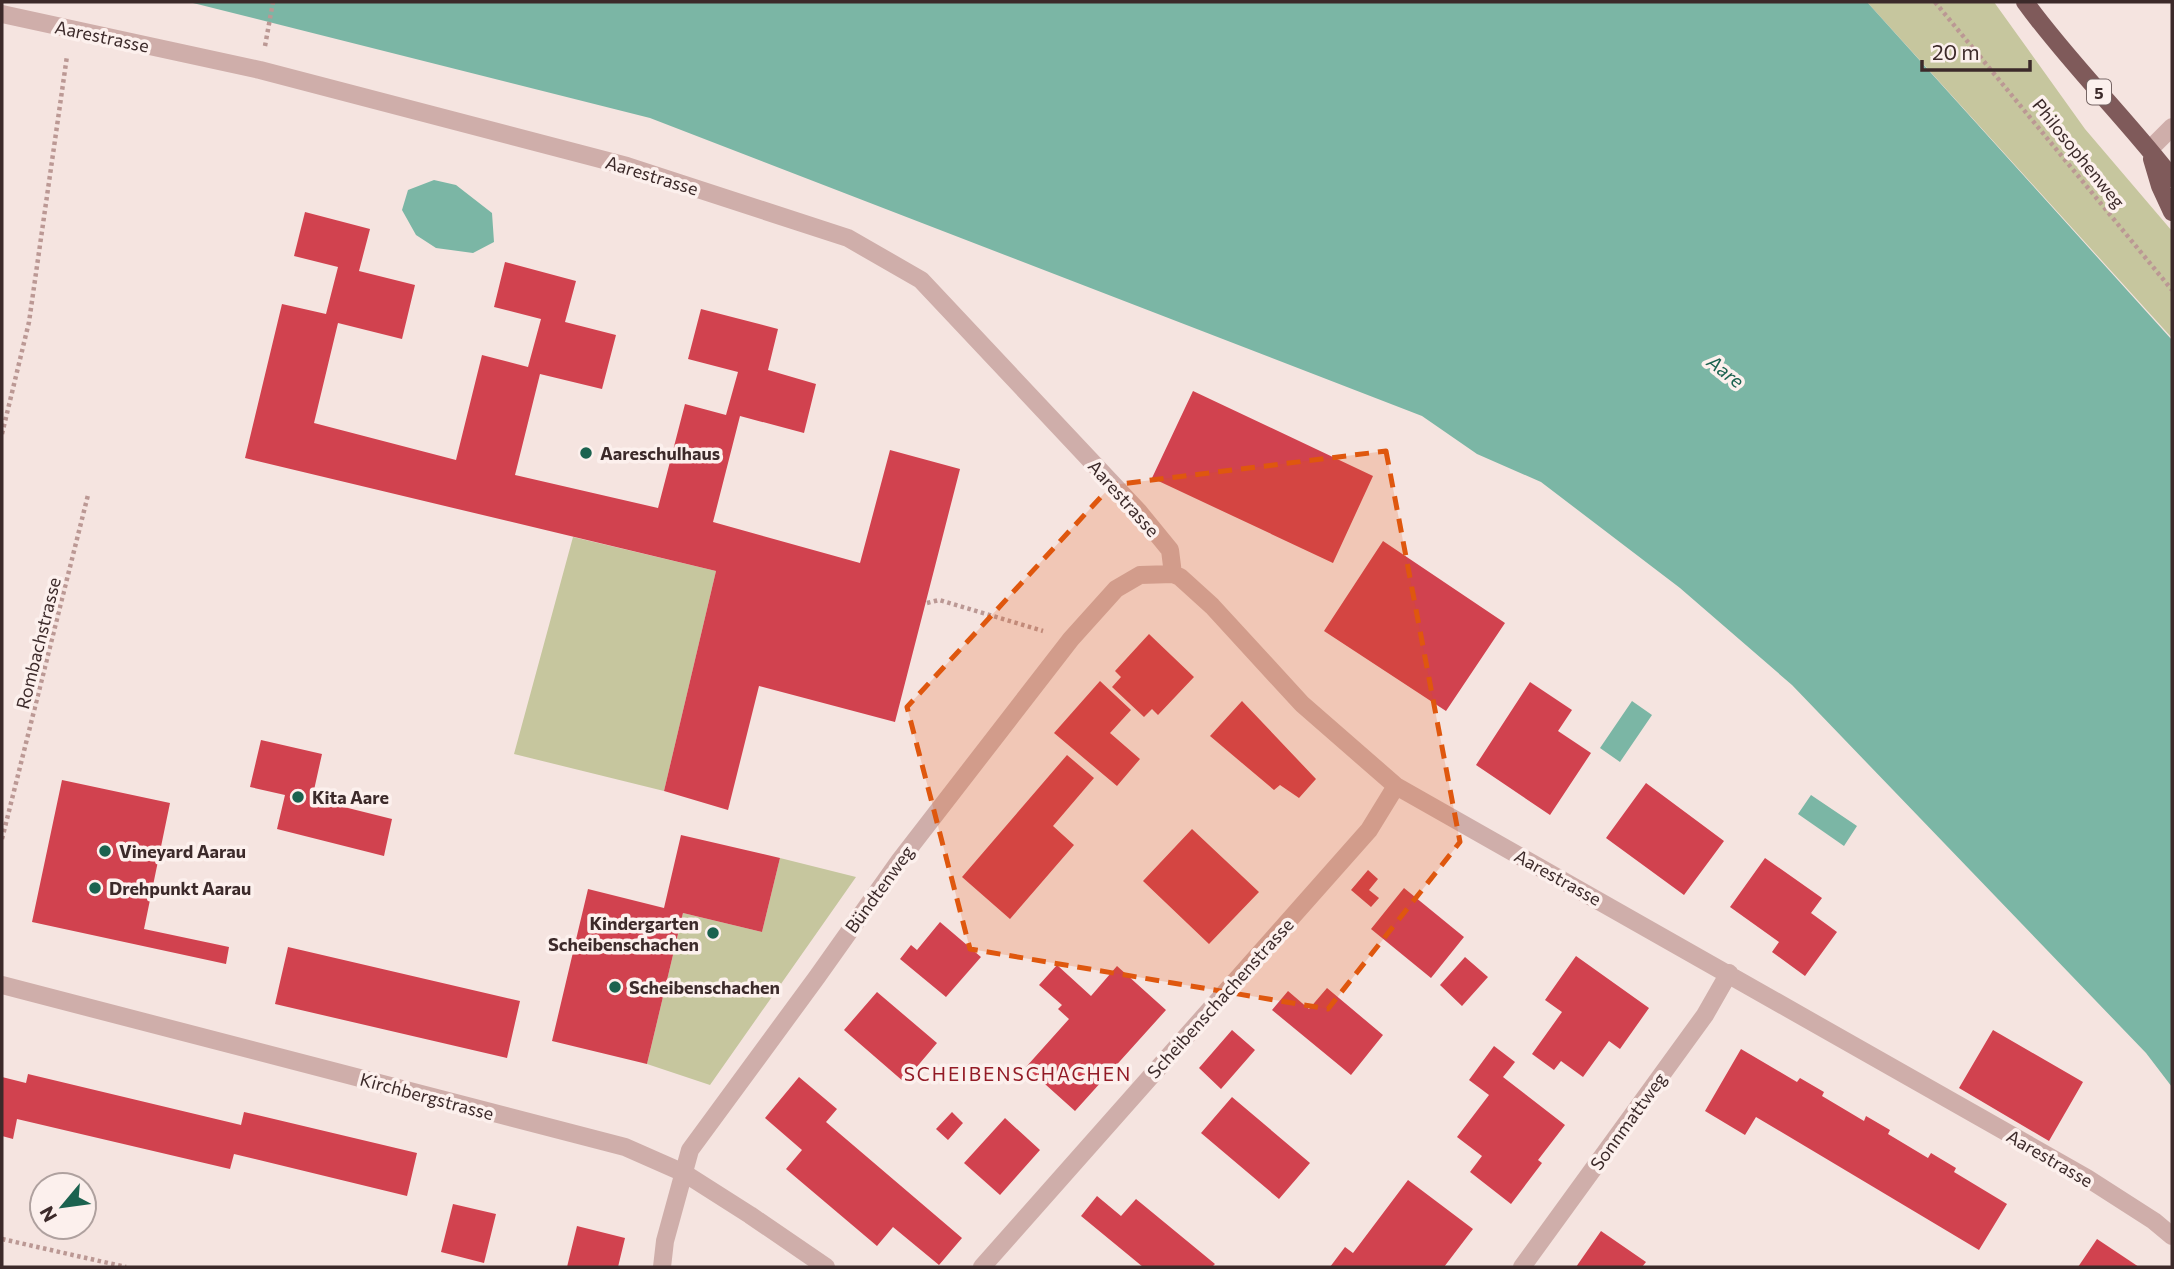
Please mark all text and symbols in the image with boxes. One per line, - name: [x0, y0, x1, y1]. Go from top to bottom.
- street label: Aarestrasse: [53, 15, 151, 57]
- scale bar: [1922, 28, 2030, 72]
- text: 20 m: [1932, 39, 1980, 64]
- road number: 5: [2087, 80, 2111, 104]
- street label: Philosophenweg: [2028, 94, 2130, 212]
- street label: Aarestrasse: [603, 150, 701, 200]
- water label: Aare: [1702, 349, 1749, 392]
- place label: Aareschulhaus: [600, 442, 720, 464]
- marker: Aareschulhaus: [578, 445, 594, 461]
- street label: Aarestrasse: [1084, 455, 1164, 541]
- street label: Rombachstrasse: [11, 575, 65, 711]
- place label: Kita Aare: [312, 786, 389, 808]
- marker: Kita Aare: [290, 789, 306, 805]
- place label: Vineyard Aarau: [119, 840, 246, 862]
- street label: Bündtenweg: [840, 841, 918, 937]
- marker: Vineyard Aarau: [97, 843, 113, 859]
- street label: Aarestrasse: [1511, 844, 1605, 910]
- place label: Drehpunkt Aarau: [109, 877, 251, 899]
- marker: Drehpunkt Aarau: [87, 880, 103, 896]
- place label: Kindergarten Scheibenschachen: [548, 912, 699, 955]
- street label: Scheibenschachenstrasse: [1142, 913, 1298, 1083]
- marker: Kindergarten Scheibenschachen: [705, 925, 721, 941]
- place label: Scheibenschachen: [629, 976, 780, 998]
- marker: Scheibenschachen: [607, 979, 623, 995]
- district label: SCHEIBENSCHACHEN: [904, 1062, 1132, 1085]
- street label: Kirchbergstrasse: [358, 1068, 496, 1124]
- street label: Sonnmattweg: [1585, 1068, 1671, 1174]
- street label: Aarestrasse: [2003, 1125, 2097, 1191]
- north arrow: [28, 1171, 98, 1241]
- text: N: [34, 1203, 61, 1226]

